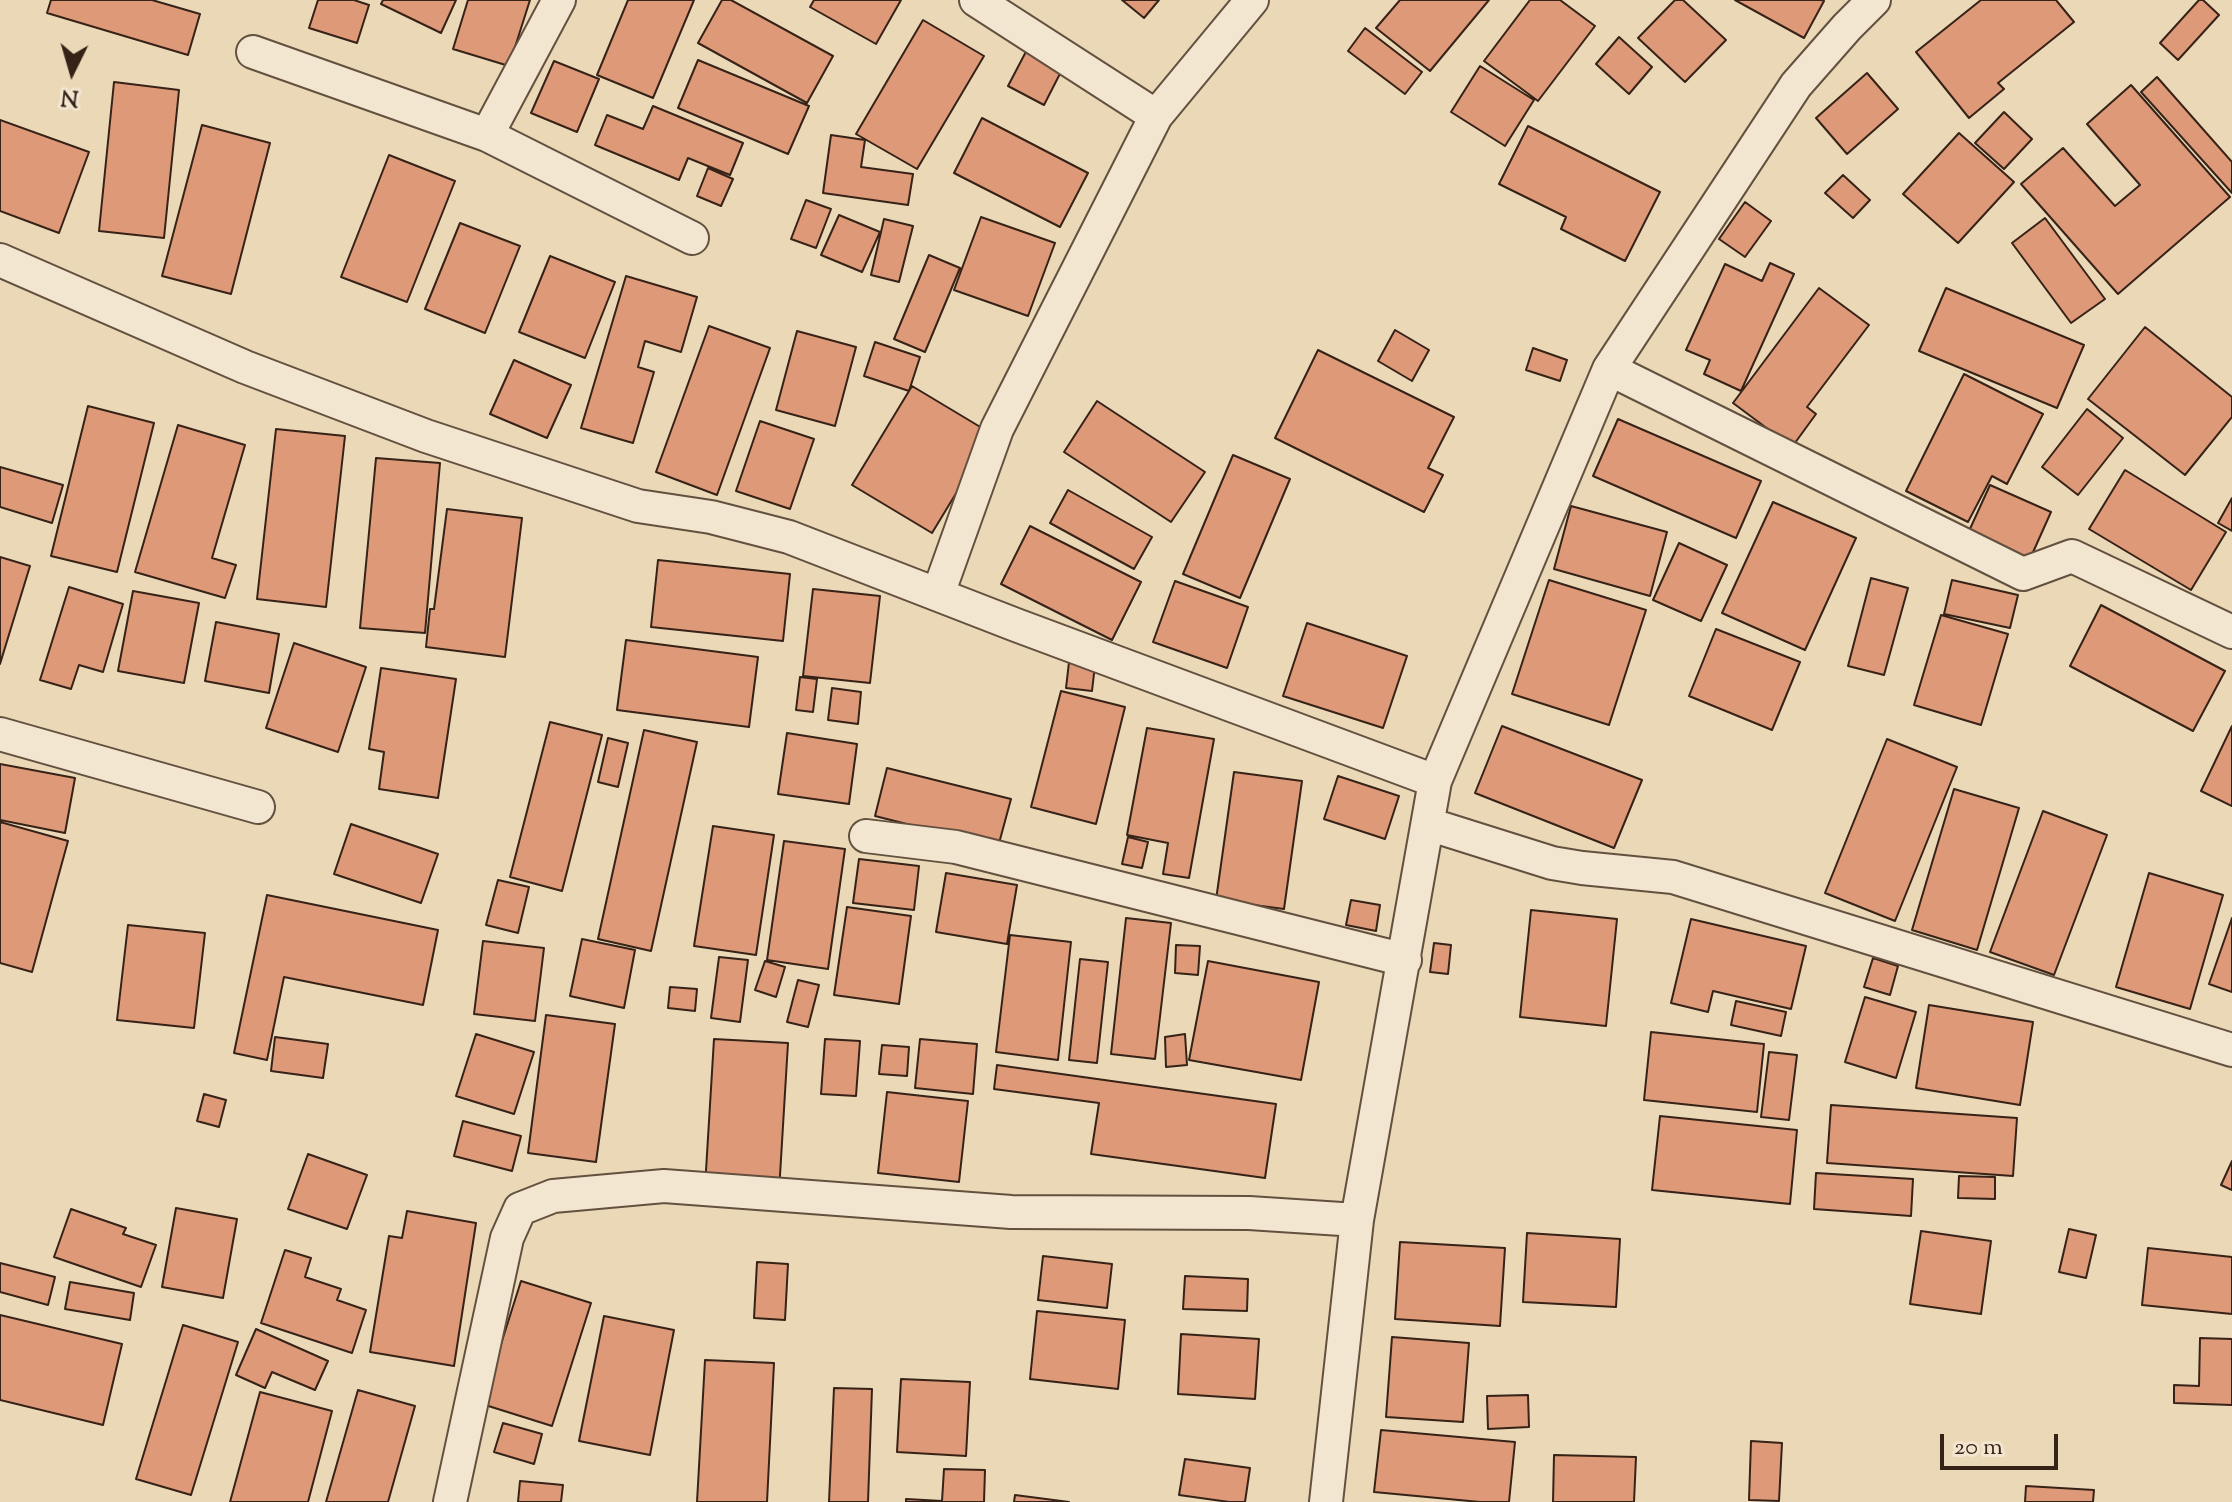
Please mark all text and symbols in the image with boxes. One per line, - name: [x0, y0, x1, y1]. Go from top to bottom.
- north arrow: [32, 32, 112, 112]
- text: N: [60, 79, 80, 113]
- scale bar: [1944, 1418, 2062, 1468]
- text: 20 m: [1954, 1431, 2003, 1465]

